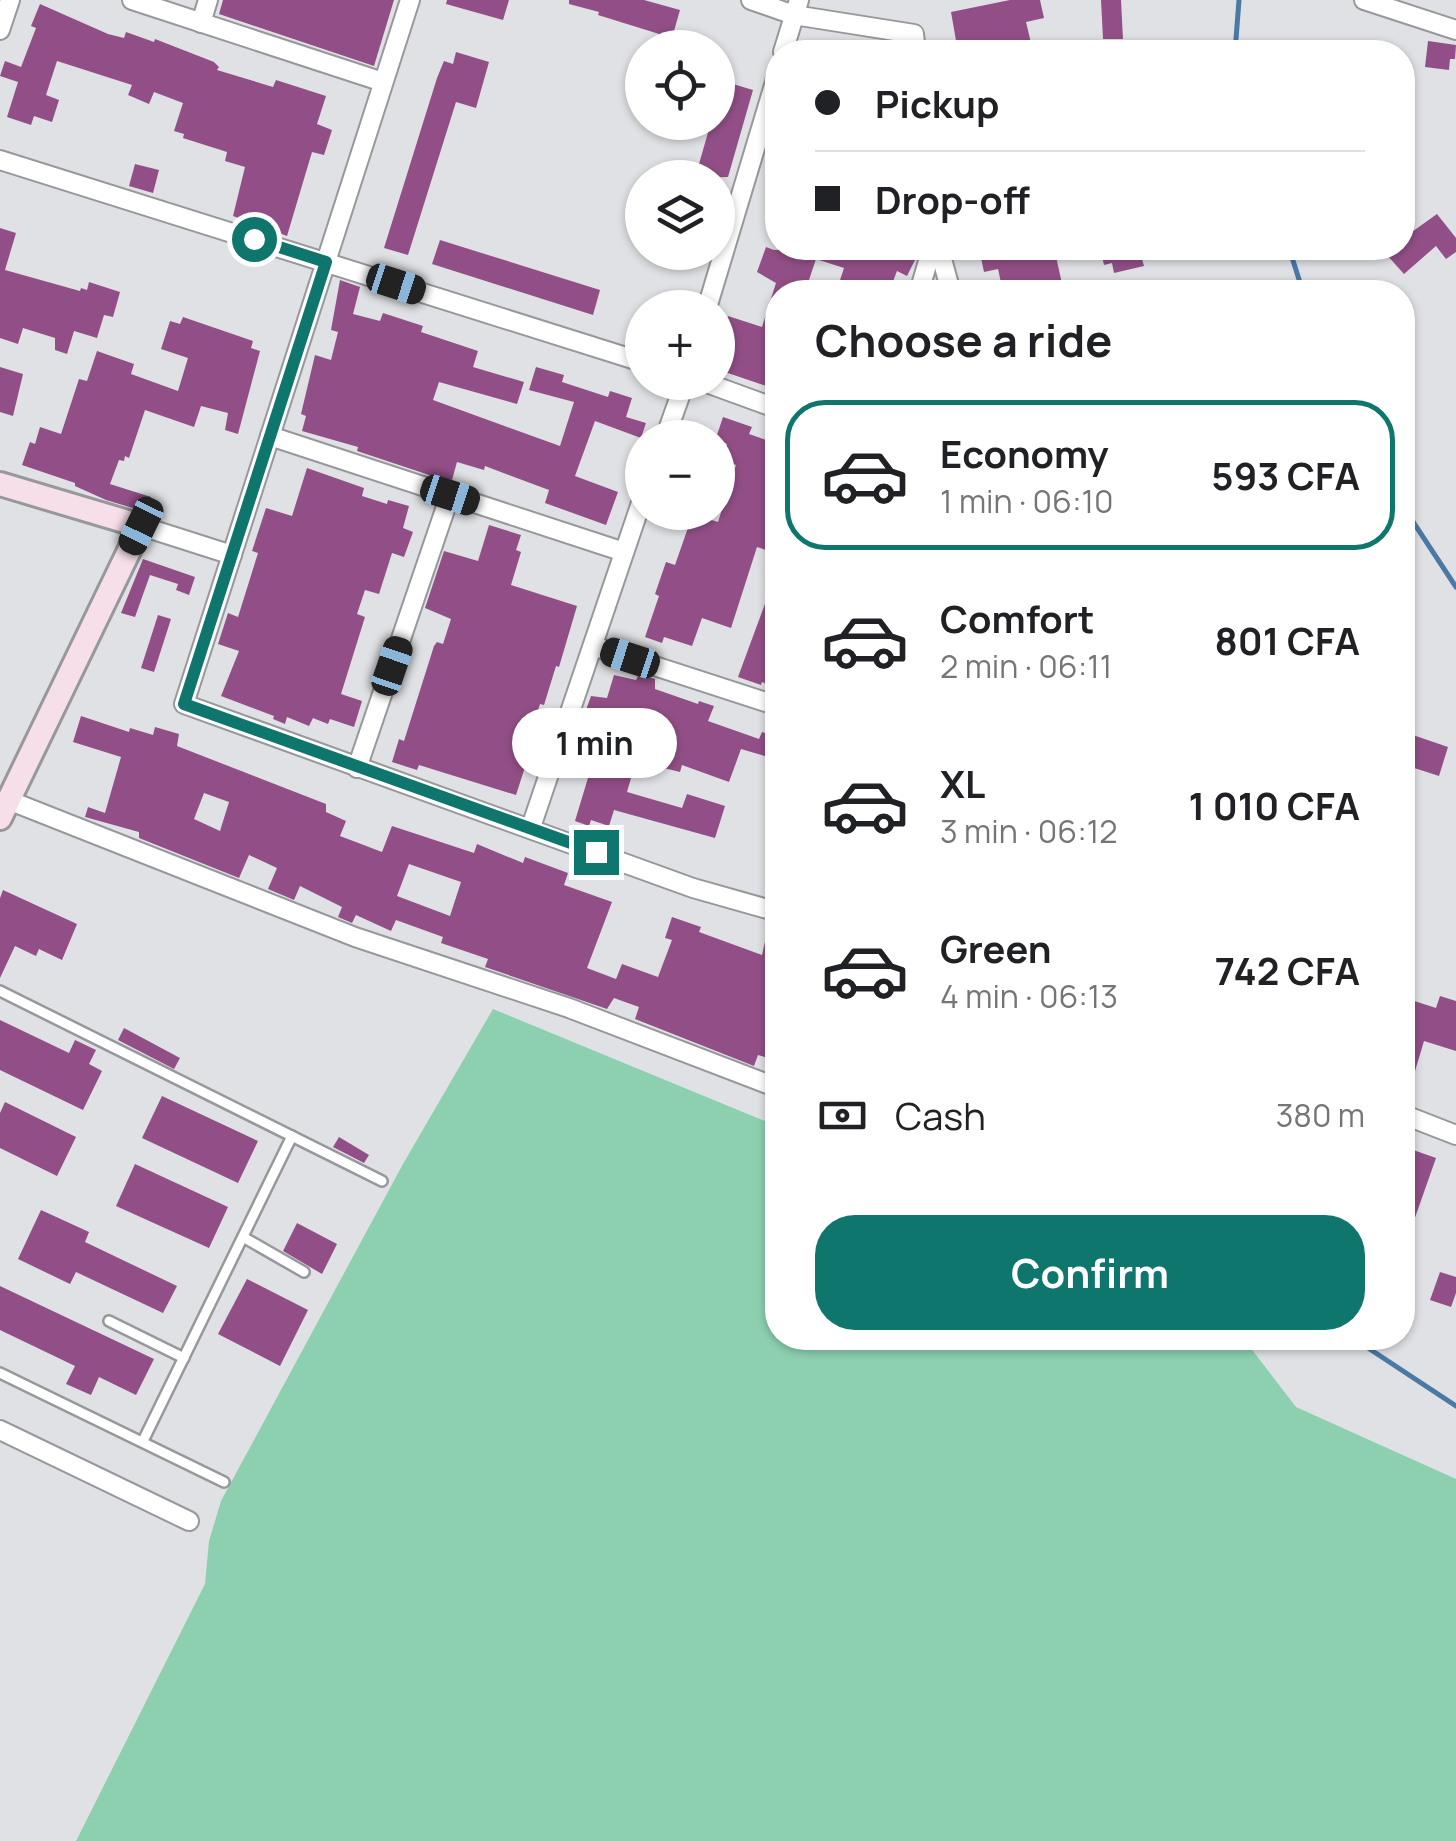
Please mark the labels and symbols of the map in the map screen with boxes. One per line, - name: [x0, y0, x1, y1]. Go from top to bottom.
- route start: [232, 217, 277, 262]
- car: [363, 260, 429, 308]
- car: [417, 471, 483, 519]
- car: [114, 492, 168, 560]
- car: [368, 633, 416, 699]
- car: [597, 634, 663, 682]
- callout: 1 min: [514, 707, 678, 777]
- route end: [574, 830, 619, 875]

